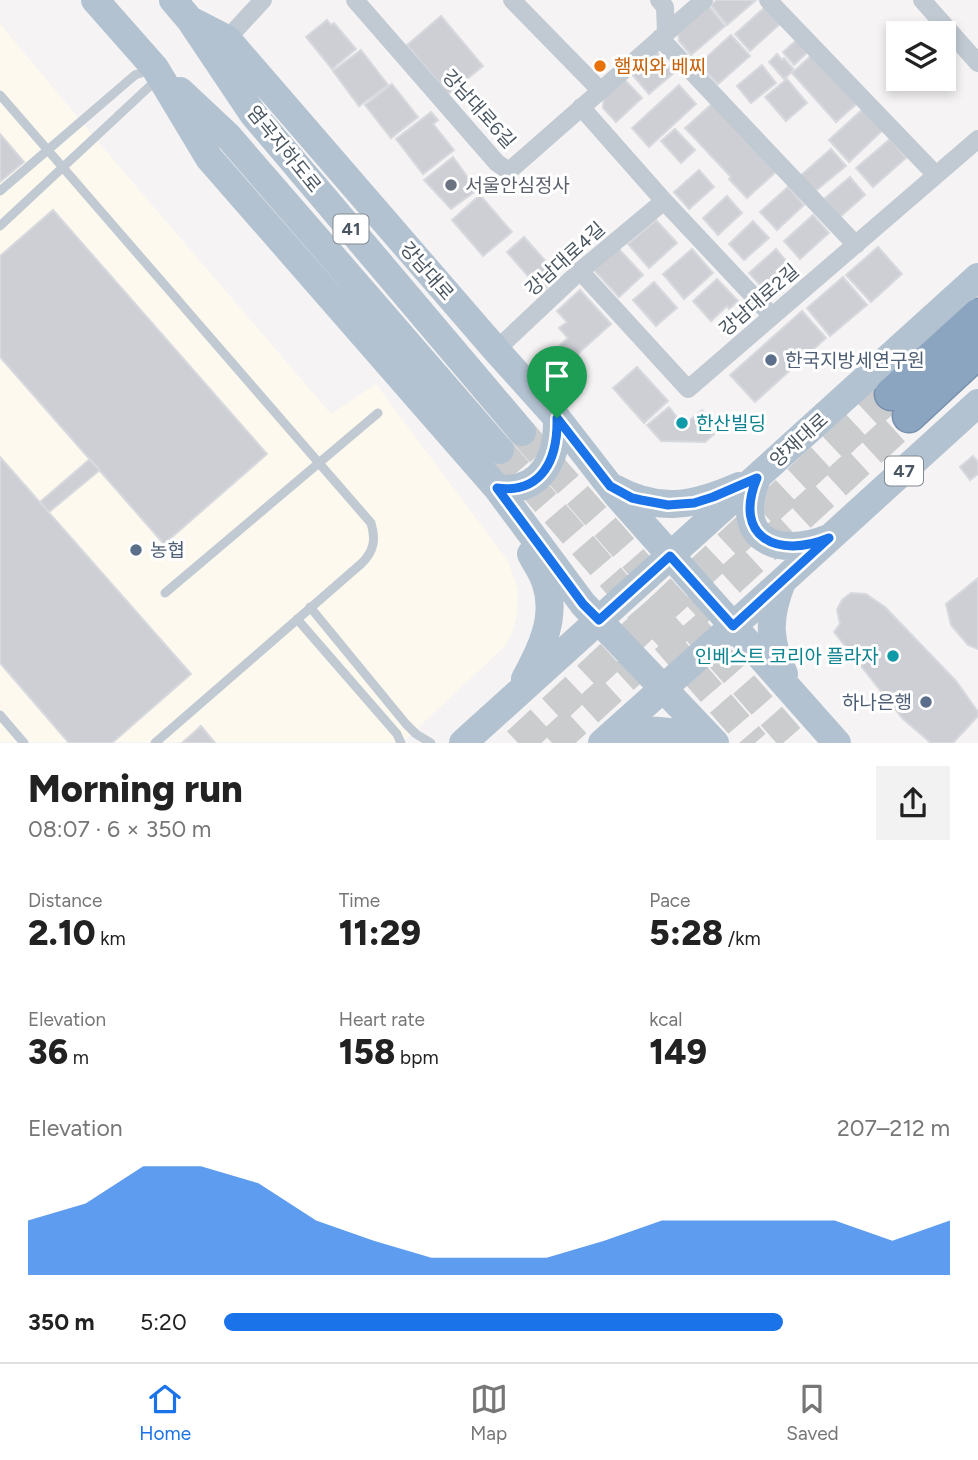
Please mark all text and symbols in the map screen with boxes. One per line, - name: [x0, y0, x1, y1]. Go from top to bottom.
- map controls: [886, 21, 956, 91]
- button: layers: [886, 21, 956, 91]
- place label: 햄찌와 베찌: [614, 55, 706, 78]
- marker: 햄찌와 베찌: [592, 58, 608, 74]
- street label: 강남대로6길: [438, 65, 520, 153]
- street label: 염곡지하도로: [242, 101, 326, 197]
- place label: 서울안심정사: [465, 174, 570, 197]
- marker: 서울안심정사: [443, 177, 459, 193]
- road number: 41: [334, 214, 368, 244]
- street label: 강남대로4길: [520, 217, 610, 301]
- street label: 강남대로: [395, 237, 459, 305]
- street label: 강남대로2길: [714, 259, 804, 341]
- pin: [527, 346, 587, 418]
- place label: 한국지방세연구원: [785, 349, 925, 372]
- marker: 한국지방세연구원: [763, 352, 779, 368]
- icon: arrive: [538, 357, 576, 395]
- street label: 양재대로: [765, 408, 833, 472]
- place label: 한산빌딩: [696, 412, 766, 435]
- marker: 한산빌딩: [674, 415, 690, 431]
- road number: 47: [885, 457, 923, 486]
- place label: 농협: [150, 539, 185, 562]
- marker: 농협: [128, 542, 144, 558]
- place label: 인베스트 코리아 플라자: [695, 645, 879, 668]
- marker: 인베스트 코리아 플라자: [885, 648, 901, 664]
- place label: 하나은행: [842, 691, 912, 714]
- marker: 하나은행: [918, 694, 934, 710]
- text: Morning run: [28, 766, 243, 812]
- button: share: [876, 766, 950, 840]
- text: 08:07 · 6 × 350 m: [28, 815, 211, 843]
- text: Distance: [28, 889, 102, 912]
- text: Time: [339, 889, 380, 912]
- text: Pace: [649, 889, 690, 912]
- text: 2.10: [28, 912, 96, 954]
- text: 11:29: [339, 912, 421, 954]
- text: 5:28: [649, 912, 723, 954]
- text: km: [96, 927, 126, 950]
- text: /km: [723, 927, 761, 950]
- text: Elevation: [28, 1008, 106, 1031]
- text: Heart rate: [339, 1008, 425, 1031]
- text: kcal: [649, 1008, 683, 1031]
- text: 36: [28, 1031, 68, 1073]
- text: 158: [339, 1031, 395, 1073]
- text: 149: [649, 1031, 707, 1073]
- text: m: [68, 1046, 89, 1069]
- text: bpm: [395, 1046, 439, 1069]
- text: Elevation: [28, 1114, 123, 1142]
- text: 207–212 m: [837, 1114, 950, 1142]
- text: 350 m: [28, 1308, 95, 1336]
- text: 5:20: [140, 1308, 187, 1336]
- tab: Home: [139, 1380, 191, 1445]
- tab: Map: [470, 1380, 508, 1445]
- tab: Saved: [786, 1380, 839, 1445]

